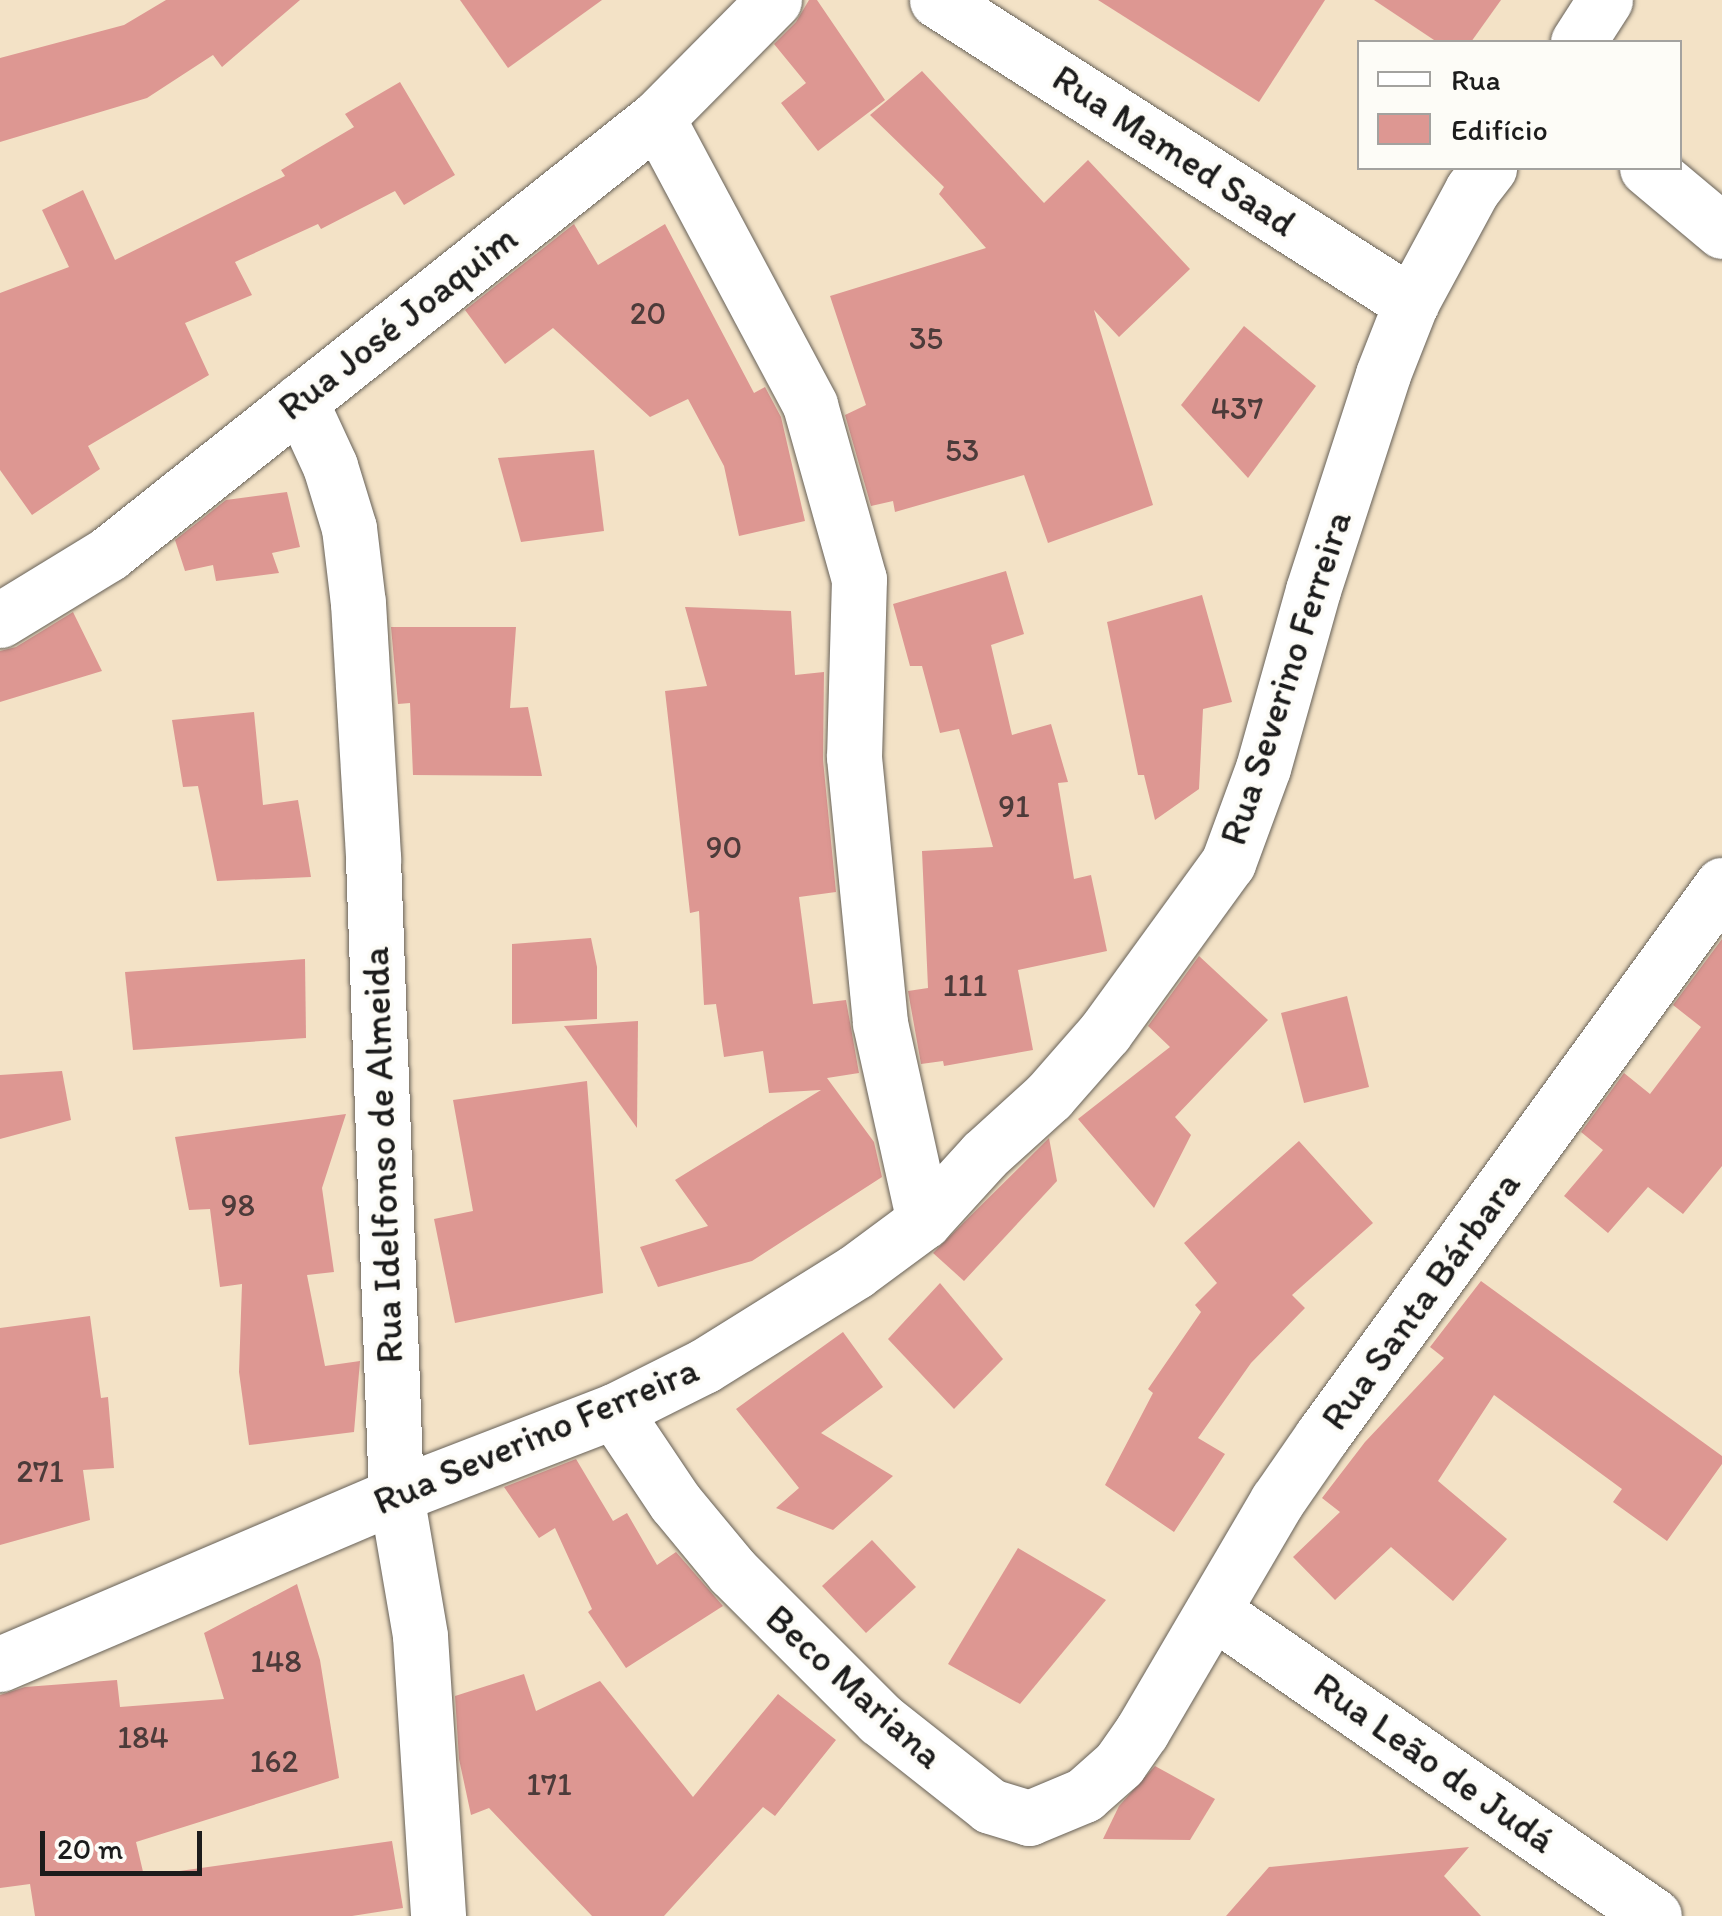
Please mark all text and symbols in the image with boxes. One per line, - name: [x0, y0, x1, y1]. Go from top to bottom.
- legend: [1357, 40, 1682, 170]
- street label: Rua Mamed Saad: [1044, 55, 1304, 247]
- text: Rua: [1451, 61, 1500, 98]
- text: Edifício: [1451, 111, 1548, 148]
- street label: Rua José Joaquim: [270, 216, 526, 430]
- house number: 20: [630, 294, 666, 332]
- house number: 35: [909, 319, 943, 357]
- house number: 437: [1211, 389, 1263, 427]
- house number: 53: [945, 431, 979, 469]
- street label: Rua Severino Ferreira: [1211, 505, 1361, 851]
- house number: 91: [998, 787, 1030, 825]
- house number: 90: [706, 828, 742, 866]
- street label: Rua Idelfonso de Almeida: [353, 946, 413, 1364]
- house number: 111: [943, 966, 987, 1004]
- street label: Rua Santa Bárbara: [1312, 1163, 1530, 1439]
- house number: 98: [221, 1186, 255, 1224]
- street label: Rua Severino Ferreira: [367, 1347, 705, 1525]
- house number: 271: [16, 1452, 64, 1490]
- street label: Beco Mariana: [756, 1596, 952, 1778]
- house number: 148: [250, 1642, 302, 1680]
- street label: Rua Leão de Judá: [1305, 1663, 1563, 1863]
- house number: 184: [117, 1718, 169, 1756]
- house number: 162: [250, 1742, 298, 1780]
- house number: 171: [526, 1765, 572, 1803]
- scale bar: [45, 1811, 208, 1873]
- text: 20 m: [57, 1830, 123, 1867]

